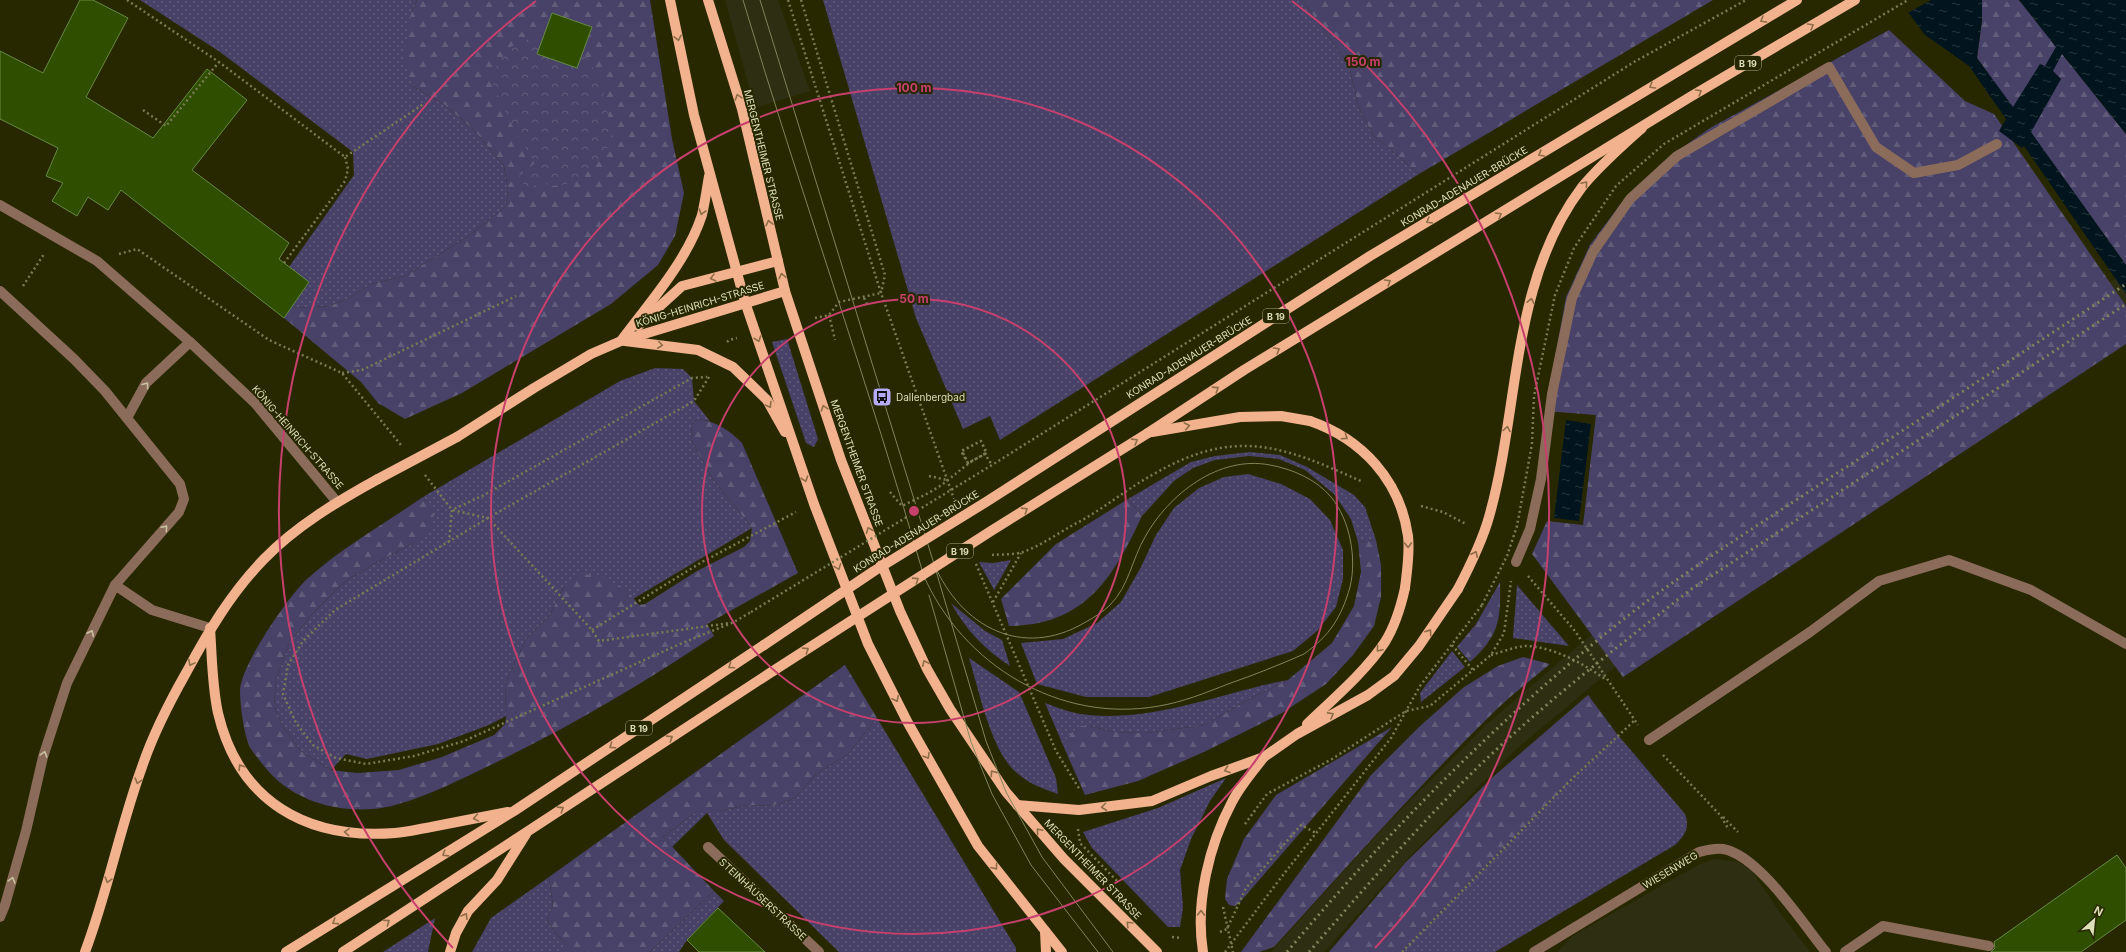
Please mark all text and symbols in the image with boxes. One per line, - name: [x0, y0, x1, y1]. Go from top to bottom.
- one-way arrow: [1760, 15, 1767, 22]
- one-way arrow: [1807, 23, 1814, 30]
- one-way arrow: [674, 35, 682, 41]
- text: 150 m: [1346, 54, 1380, 69]
- road number: B 19: [1735, 56, 1761, 70]
- text: 100 m: [896, 80, 932, 95]
- one-way arrow: [1649, 82, 1656, 89]
- street label: MERGENTHEIMER STRASSE: [742, 88, 786, 222]
- one-way arrow: [1695, 89, 1702, 96]
- one-way arrow: [734, 94, 743, 101]
- street label: KONRAD-ADENAUER-BRÜCKE: [1398, 143, 1530, 229]
- one-way arrow: [1538, 149, 1545, 156]
- one-way arrow: [1581, 181, 1588, 189]
- one-way arrow: [698, 208, 707, 215]
- one-way arrow: [1495, 212, 1502, 219]
- one-way arrow: [1426, 216, 1433, 223]
- one-way arrow: [765, 220, 774, 227]
- one-way arrow: [710, 273, 717, 282]
- one-way arrow: [778, 273, 786, 279]
- street label: KÖNIG-HEINRICH-STRASSE: [634, 279, 766, 329]
- one-way arrow: [1384, 280, 1391, 287]
- text: 50 m: [899, 291, 929, 306]
- one-way arrow: [1526, 298, 1534, 304]
- road number: B 19: [1263, 309, 1289, 323]
- street label: KONRAD-ADENAUER-BRÜCKE: [1124, 313, 1254, 401]
- one-way arrow: [753, 336, 761, 343]
- one-way arrow: [657, 341, 663, 350]
- one-way arrow: [1273, 347, 1280, 355]
- one-way arrow: [141, 382, 148, 389]
- street label: KÖNIG-HEINRICH-STRASSE: [250, 383, 346, 491]
- bus stop icon: Dallenbergbad: [871, 386, 893, 408]
- one-way arrow: [1212, 386, 1219, 393]
- place label: Dallenbergbad: [896, 391, 965, 403]
- street label: MERGENTHEIMER STRASSE: [828, 398, 886, 528]
- one-way arrow: [765, 401, 772, 408]
- one-way arrow: [820, 405, 829, 412]
- one-way arrow: [1183, 423, 1190, 431]
- one-way arrow: [1502, 426, 1511, 432]
- one-way arrow: [1341, 433, 1348, 440]
- one-way arrow: [1131, 438, 1138, 446]
- one-way arrow: [801, 476, 809, 483]
- street label: KONRAD-ADENAUER-BRÜCKE: [851, 487, 981, 575]
- centre of rings: [907, 504, 921, 518]
- one-way arrow: [1021, 507, 1028, 514]
- one-way arrow: [161, 525, 168, 532]
- one-way arrow: [865, 527, 873, 534]
- one-way arrow: [1404, 542, 1412, 548]
- road number: B 19: [947, 544, 973, 558]
- one-way arrow: [1470, 551, 1478, 558]
- one-way arrow: [834, 563, 842, 570]
- one-way arrow: [911, 578, 918, 585]
- one-way arrow: [86, 630, 94, 637]
- one-way arrow: [1424, 630, 1431, 637]
- one-way arrow: [1377, 644, 1384, 651]
- one-way arrow: [802, 647, 809, 655]
- one-way arrow: [189, 658, 196, 666]
- one-way arrow: [922, 660, 930, 667]
- one-way arrow: [728, 661, 735, 669]
- one-way arrow: [891, 694, 898, 702]
- one-way arrow: [1327, 712, 1334, 719]
- road number: B 19: [626, 721, 652, 735]
- one-way arrow: [666, 735, 673, 743]
- one-way arrow: [609, 741, 616, 748]
- one-way arrow: [39, 751, 48, 758]
- one-way arrow: [923, 752, 930, 760]
- one-way arrow: [238, 764, 245, 771]
- one-way arrow: [1224, 765, 1231, 774]
- one-way arrow: [991, 771, 998, 778]
- one-way arrow: [134, 777, 143, 784]
- one-way arrow: [1101, 802, 1107, 811]
- one-way arrow: [557, 806, 564, 814]
- one-way arrow: [473, 814, 479, 822]
- street label: MERGENTHEIMER STRASSE: [1042, 816, 1144, 922]
- one-way arrow: [344, 828, 350, 836]
- one-way arrow: [1037, 828, 1044, 836]
- one-way arrow: [442, 849, 449, 857]
- street label: WIESENWEG: [1640, 849, 1700, 891]
- street label: STEINHÄUSERSTRASSE: [717, 856, 809, 942]
- one-way arrow: [990, 863, 997, 870]
- one-way arrow: [7, 876, 16, 883]
- one-way arrow: [105, 877, 113, 883]
- north arrow: [2074, 900, 2114, 940]
- text: N: [2092, 903, 2105, 919]
- one-way arrow: [1197, 910, 1205, 916]
- one-way arrow: [461, 913, 468, 920]
- one-way arrow: [332, 917, 339, 925]
- one-way arrow: [383, 920, 390, 927]
- one-way arrow: [1127, 921, 1134, 929]

